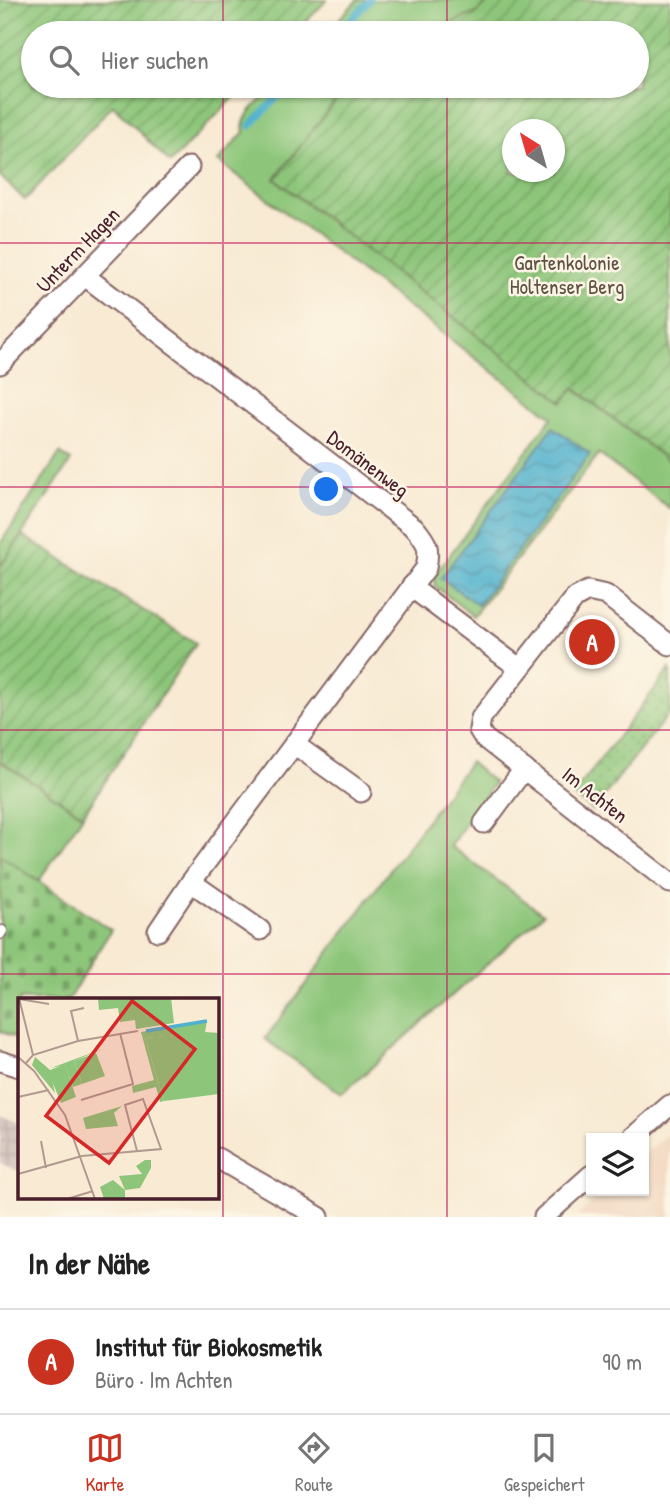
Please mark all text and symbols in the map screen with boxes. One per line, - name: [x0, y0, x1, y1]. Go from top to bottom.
- search box: [21, 21, 649, 98]
- icon: search: [45, 41, 83, 79]
- text: Hier suchen: [101, 42, 209, 77]
- north arrow: [502, 119, 565, 182]
- street label: Unterm Hagen: [29, 200, 126, 299]
- park label: Gartenkolonie Holtenser Berg: [510, 248, 624, 301]
- street label: Domänenweg: [321, 423, 415, 504]
- your location: [309, 472, 343, 506]
- pin: A: [569, 616, 615, 668]
- street label: Im Achten: [556, 760, 634, 830]
- inset map: [18, 998, 219, 1200]
- map controls: [586, 1133, 649, 1196]
- button: layers: [586, 1133, 649, 1196]
- text: In der Nähe: [28, 1243, 150, 1283]
- text: Institut für Biokosmetik: [95, 1329, 322, 1364]
- text: A: [45, 1346, 57, 1377]
- text: 90 m: [602, 1346, 642, 1377]
- text: Büro · Im Achten: [95, 1364, 233, 1395]
- tab: Karte: [85, 1429, 124, 1497]
- tab: Route: [295, 1429, 333, 1497]
- tab: Gespeichert: [504, 1429, 585, 1497]

